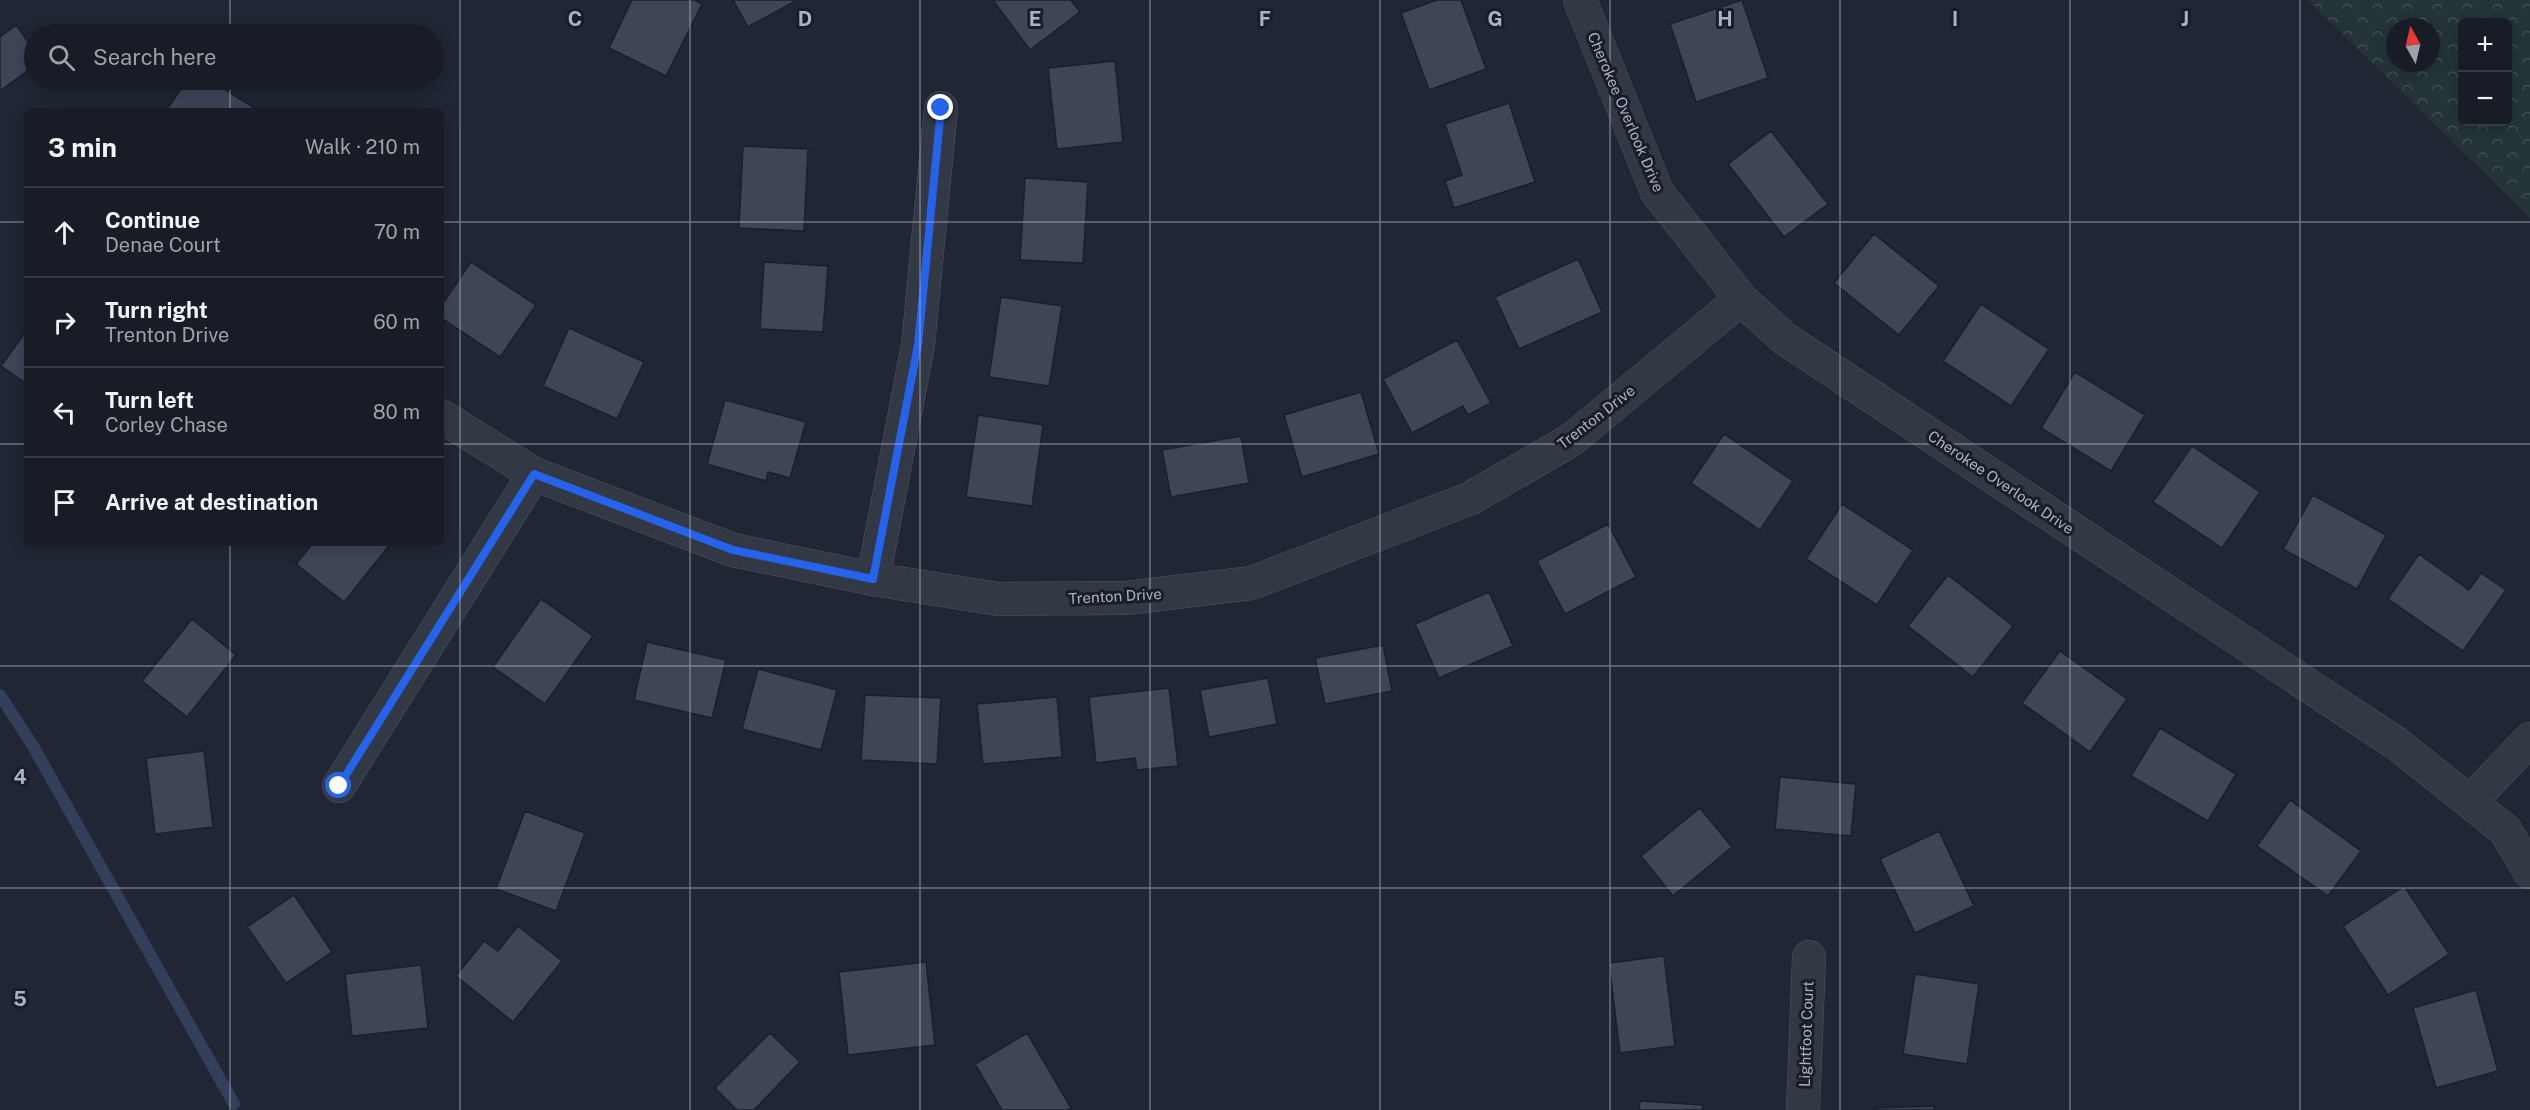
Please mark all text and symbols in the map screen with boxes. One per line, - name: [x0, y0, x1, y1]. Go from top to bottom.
- text: C: [568, 7, 582, 31]
- text: D: [798, 7, 812, 31]
- text: E: [1029, 7, 1041, 31]
- text: F: [1259, 7, 1271, 31]
- text: G: [1487, 7, 1503, 31]
- text: H: [1717, 7, 1733, 31]
- text: I: [1952, 7, 1958, 31]
- text: J: [2181, 7, 2189, 31]
- north arrow: [2386, 18, 2440, 72]
- map controls: [2458, 18, 2512, 126]
- button: +: [2458, 18, 2512, 72]
- search box: [24, 24, 444, 90]
- street label: Cherokee Overlook Drive: [1585, 29, 1667, 195]
- icon: search: [45, 41, 78, 74]
- text: Search here: [93, 44, 217, 70]
- button: −: [2458, 72, 2512, 126]
- route end: [927, 94, 953, 120]
- text: 3 min: [48, 132, 117, 163]
- text: Walk · 210 m: [305, 135, 420, 159]
- text: Continue: [105, 207, 200, 233]
- icon: ahead: [48, 216, 81, 249]
- text: 70 m: [374, 220, 420, 244]
- text: Denae Court: [105, 233, 221, 257]
- text: Turn right: [105, 297, 208, 323]
- icon: right: [48, 306, 81, 339]
- text: 60 m: [373, 310, 420, 334]
- text: Trenton Drive: [105, 323, 229, 347]
- street label: Trenton Drive: [1554, 382, 1638, 452]
- text: Turn left: [105, 387, 194, 413]
- icon: left: [48, 396, 81, 429]
- text: 80 m: [373, 400, 420, 424]
- text: Corley Chase: [105, 413, 228, 437]
- street label: Cherokee Overlook Drive: [1925, 427, 2077, 537]
- icon: arrive: [48, 486, 81, 519]
- text: Arrive at destination: [105, 489, 318, 515]
- street label: Trenton Drive: [1068, 585, 1162, 607]
- text: 4: [13, 765, 27, 789]
- route start: [325, 772, 351, 798]
- street label: Lightfoot Court: [1796, 980, 1816, 1087]
- text: 5: [13, 987, 27, 1011]

